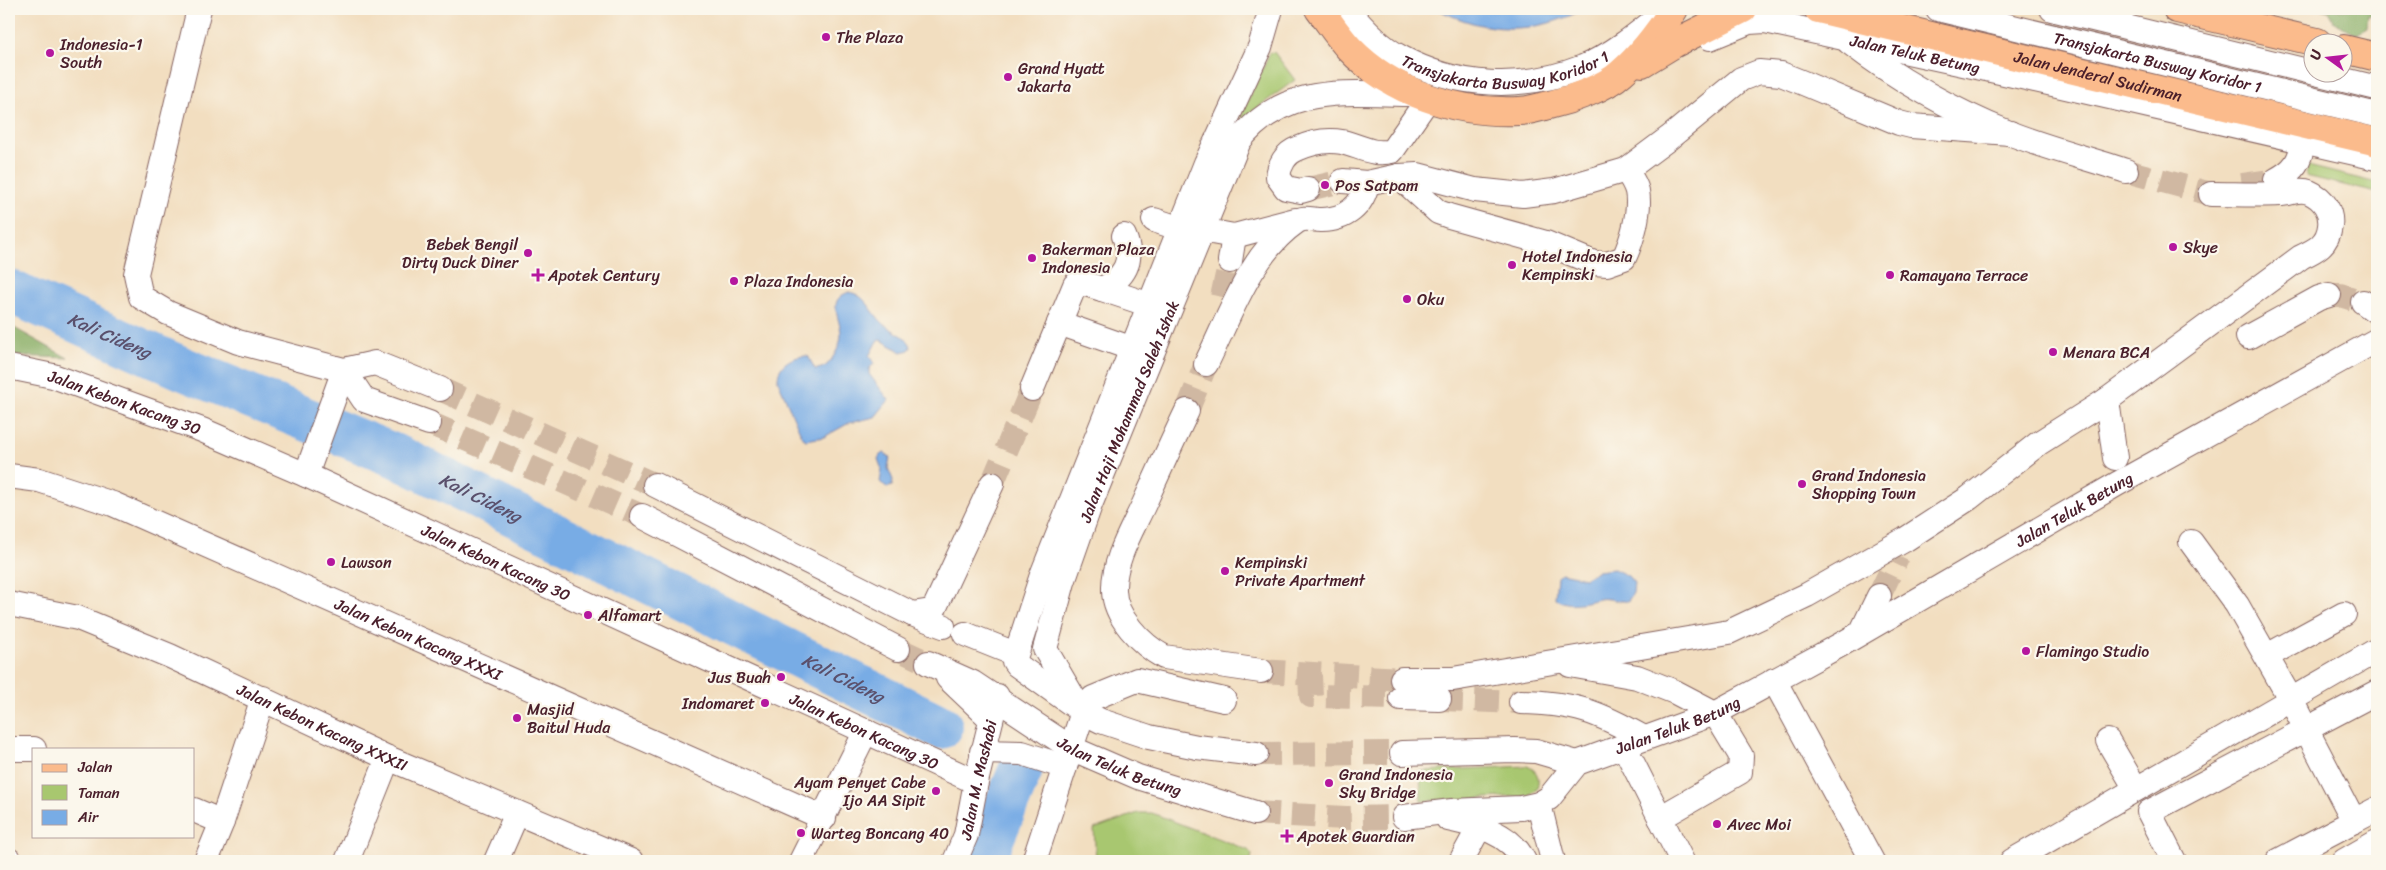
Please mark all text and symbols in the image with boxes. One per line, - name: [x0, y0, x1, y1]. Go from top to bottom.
- place label: The Plaza: [836, 23, 903, 52]
- street label: Transjakarta Busway Koridor 1: [2050, 23, 2265, 102]
- street label: Jalan Teluk Betung: [1846, 26, 1983, 82]
- place label: Indonesia-1 South: [59, 30, 143, 77]
- marker: The Plaza: [820, 31, 832, 43]
- north arrow: [2304, 32, 2354, 82]
- street label: Transjakarta Busway Koridor 1: [1398, 39, 1612, 65]
- text: Transjakarta Busway Koridor 1: [1396, 42, 1615, 98]
- street label: Jalan Jenderal Sudirman: [2010, 42, 2185, 110]
- text: U: [2303, 46, 2329, 62]
- marker: Indonesia-1 South: [44, 47, 56, 59]
- place label: Grand Hyatt Jakarta: [1017, 54, 1105, 101]
- marker: Grand Hyatt Jakarta: [1002, 71, 1014, 83]
- place label: Pos Satpam: [1335, 171, 1418, 200]
- marker: Pos Satpam: [1319, 179, 1331, 191]
- place label: Bebek Bengil Dirty Duck Diner: [402, 230, 519, 277]
- place label: Skye: [2183, 233, 2218, 262]
- place label: Bakerman Plaza Indonesia: [1041, 235, 1155, 282]
- marker: Skye: [2167, 241, 2179, 253]
- place label: Hotel Indonesia Kempinski: [1522, 242, 1633, 289]
- marker: Bebek Bengil Dirty Duck Diner: [522, 247, 534, 259]
- marker: Bakerman Plaza Indonesia: [1026, 252, 1038, 264]
- marker: Hotel Indonesia Kempinski: [1506, 259, 1518, 271]
- place label: Apotek Century: [547, 261, 660, 290]
- place label: Ramayana Terrace: [1900, 261, 2028, 290]
- place label: Plaza Indonesia: [744, 267, 853, 296]
- marker: Apotek Century: [532, 269, 544, 281]
- marker: Ramayana Terrace: [1884, 269, 1896, 281]
- marker: Plaza Indonesia: [728, 275, 740, 287]
- place label: Oku: [1417, 285, 1445, 314]
- marker: Oku: [1401, 293, 1413, 305]
- street label: Jalan Haji Mohammad Saleh Ishak: [1071, 296, 1187, 527]
- water label: Kali Cideng: [62, 303, 158, 369]
- place label: Menara BCA: [2063, 338, 2150, 367]
- marker: Menara BCA: [2047, 346, 2059, 358]
- street label: Jalan Kebon Kacang 30: [44, 361, 205, 444]
- place label: Grand Indonesia Shopping Town: [1812, 461, 1926, 508]
- water label: Kali Cideng: [434, 464, 529, 533]
- street label: Jalan Teluk Betung: [2009, 464, 2139, 556]
- marker: Grand Indonesia Shopping Town: [1796, 478, 1808, 490]
- street label: Jalan Kebon Kacang 30: [416, 515, 576, 609]
- place label: Lawson: [341, 548, 392, 577]
- place label: Kempinski Private Apartment: [1235, 548, 1366, 595]
- marker: Lawson: [325, 556, 337, 568]
- marker: Kempinski Private Apartment: [1219, 565, 1231, 577]
- street label: Jalan Kebon Kacang XXXI: [329, 589, 508, 690]
- place label: Alfamart: [597, 601, 662, 630]
- marker: Alfamart: [582, 609, 594, 621]
- place label: Flamingo Studio: [2036, 637, 2149, 666]
- water label: Kali Cideng: [796, 644, 892, 713]
- marker: Flamingo Studio: [2020, 645, 2032, 657]
- place label: Jus Buah: [707, 663, 771, 692]
- marker: Jus Buah: [775, 671, 787, 683]
- street label: Jalan Kebon Kacang XXXII: [231, 675, 412, 780]
- street label: Jalan Kebon Kacang 30: [784, 684, 944, 778]
- street label: Jalan Teluk Betung: [1610, 688, 1746, 763]
- place label: Indomaret: [681, 689, 755, 718]
- place label: Masjid Baitul Huda: [527, 695, 611, 742]
- marker: Indomaret: [759, 697, 771, 709]
- marker: Masjid Baitul Huda: [511, 712, 523, 724]
- street label: Jalan M. Mashabi: [951, 716, 1006, 845]
- street label: Jalan Teluk Betung: [1050, 728, 1185, 805]
- legend: [32, 748, 195, 838]
- text: Jalan: [77, 754, 112, 780]
- place label: Grand Indonesia Sky Bridge: [1339, 760, 1453, 807]
- place label: Ayam Penyet Cabe Ijo AA Sipit: [793, 768, 926, 815]
- marker: Grand Indonesia Sky Bridge: [1323, 777, 1335, 789]
- text: Taman: [78, 780, 120, 806]
- marker: Ayam Penyet Cabe Ijo AA Sipit: [930, 785, 942, 797]
- text: Air: [77, 804, 99, 830]
- place label: Avec Moi: [1726, 810, 1791, 839]
- marker: Avec Moi: [1711, 818, 1723, 830]
- place label: Warteg Boncang 40: [811, 819, 949, 848]
- place label: Apotek Guardian: [1296, 822, 1415, 851]
- marker: Warteg Boncang 40: [795, 827, 807, 839]
- marker: Apotek Guardian: [1281, 830, 1293, 842]

